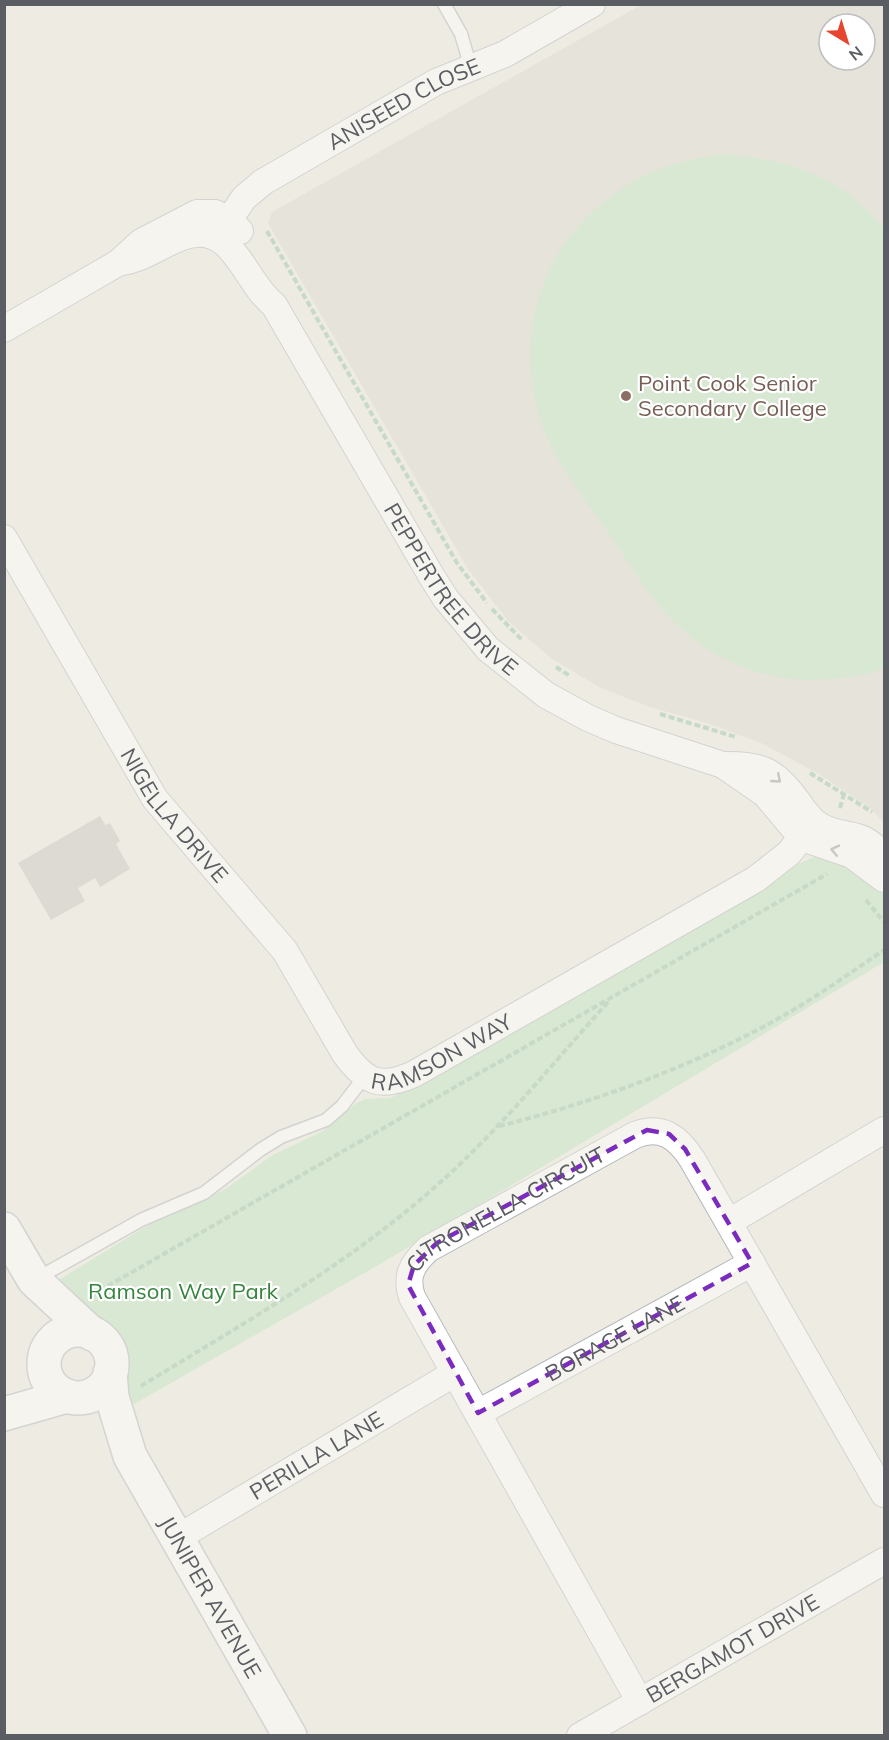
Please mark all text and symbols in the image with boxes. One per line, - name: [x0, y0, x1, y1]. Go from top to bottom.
- north arrow: [817, 12, 877, 72]
- text: N: [845, 42, 867, 65]
- street label: ANISEED CLOSE: [322, 52, 484, 156]
- place label: Point Cook Senior Secondary College: [638, 369, 827, 422]
- marker: Point Cook Senior Secondary College: [619, 389, 633, 403]
- street label: PEPPERTREE DRIVE: [378, 498, 524, 681]
- street label: NIGELLA DRIVE: [114, 743, 234, 888]
- one-way arrow: [770, 772, 781, 783]
- one-way arrow: [830, 844, 840, 857]
- street label: RAMSON WAY: [369, 1007, 517, 1097]
- street label: CITRONELLA CIRCUIT: [399, 1140, 610, 1277]
- park label: Ramson Way Park: [88, 1277, 279, 1305]
- street label: BORAGE LANE: [540, 1289, 689, 1388]
- street label: PERILLA LANE: [244, 1405, 388, 1506]
- street label: JUNIPER AVENUE: [153, 1511, 268, 1683]
- street label: BERGAMOT DRIVE: [641, 1587, 824, 1709]

